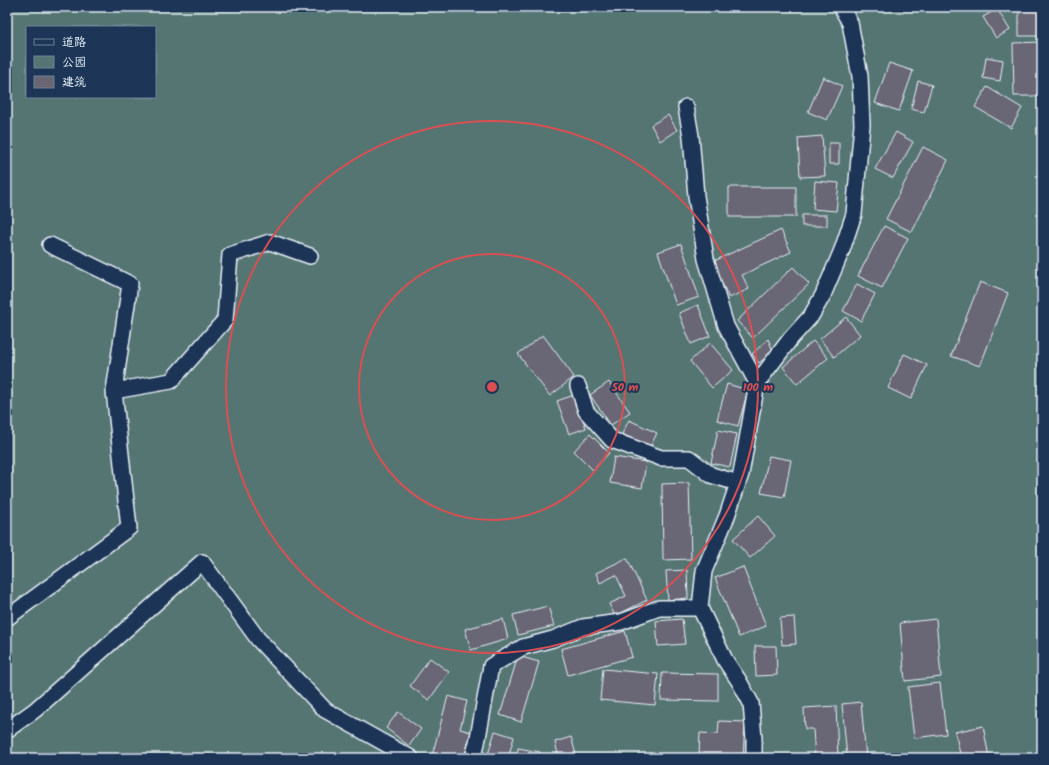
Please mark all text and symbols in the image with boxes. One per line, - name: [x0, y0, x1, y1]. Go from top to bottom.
- legend: [26, 26, 156, 98]
- text: 道路: [62, 33, 86, 52]
- text: 公园: [62, 53, 86, 72]
- text: 建筑: [62, 73, 86, 92]
- text: 50 m: [611, 378, 639, 397]
- text: 100 m: [743, 378, 773, 397]
- centre of rings: [485, 380, 499, 394]

